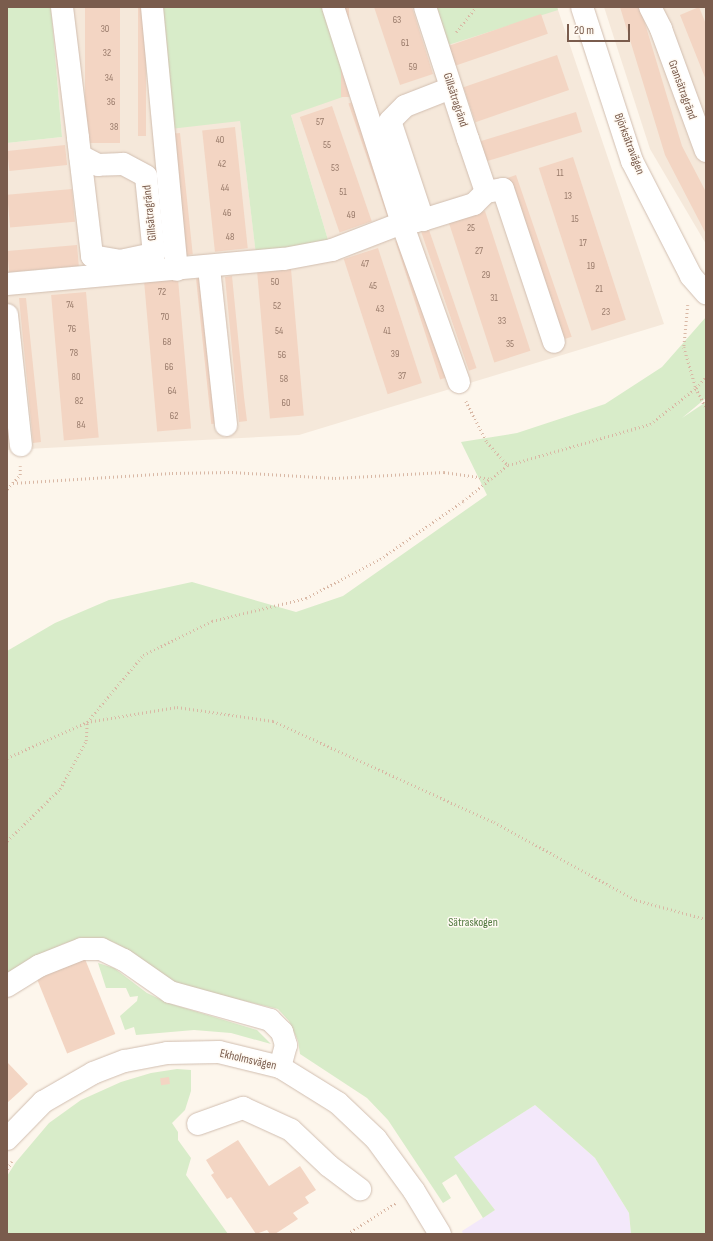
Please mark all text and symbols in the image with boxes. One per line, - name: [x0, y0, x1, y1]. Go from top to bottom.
- house number: 63: [393, 15, 401, 27]
- scale bar: [569, 16, 632, 42]
- text: 20 m: [574, 23, 594, 38]
- house number: 30: [101, 24, 109, 36]
- house number: 61: [401, 38, 409, 50]
- house number: 32: [103, 48, 111, 60]
- street label: Gransätragränd: [665, 58, 699, 122]
- house number: 59: [409, 62, 417, 74]
- street label: Gillsätragränd: [440, 71, 470, 129]
- house number: 34: [105, 73, 113, 85]
- house number: 36: [107, 97, 115, 109]
- street label: Björksätravägen: [611, 111, 647, 177]
- house number: 57: [316, 117, 324, 129]
- house number: 38: [110, 122, 118, 134]
- house number: 40: [216, 135, 224, 147]
- house number: 55: [323, 140, 331, 152]
- house number: 42: [218, 159, 226, 171]
- house number: 53: [331, 163, 339, 175]
- house number: 11: [557, 168, 563, 180]
- house number: 44: [221, 183, 229, 195]
- street label: Gillsätragränd: [140, 184, 160, 242]
- house number: 51: [339, 187, 347, 199]
- house number: 13: [564, 191, 572, 203]
- house number: 46: [223, 208, 231, 220]
- house number: 49: [347, 210, 355, 222]
- house number: 15: [571, 214, 579, 226]
- house number: 25: [467, 223, 475, 235]
- house number: 48: [226, 232, 234, 244]
- house number: 17: [579, 238, 587, 250]
- house number: 27: [475, 246, 483, 258]
- house number: 47: [361, 259, 369, 271]
- house number: 19: [587, 261, 595, 273]
- house number: 29: [482, 270, 490, 282]
- house number: 50: [271, 277, 279, 289]
- house number: 45: [369, 281, 377, 293]
- house number: 21: [595, 284, 603, 296]
- house number: 72: [158, 287, 166, 299]
- house number: 31: [490, 293, 498, 305]
- house number: 74: [66, 300, 74, 312]
- house number: 52: [273, 301, 281, 313]
- house number: 43: [376, 304, 384, 316]
- house number: 23: [602, 307, 610, 319]
- house number: 70: [161, 312, 169, 324]
- house number: 33: [498, 316, 506, 328]
- house number: 76: [68, 324, 76, 336]
- house number: 54: [275, 326, 283, 338]
- house number: 41: [383, 326, 391, 338]
- house number: 68: [163, 337, 171, 349]
- house number: 35: [506, 339, 514, 351]
- house number: 78: [70, 348, 78, 360]
- house number: 39: [391, 349, 399, 361]
- house number: 56: [278, 350, 286, 362]
- house number: 66: [165, 362, 173, 374]
- house number: 37: [398, 371, 406, 383]
- house number: 80: [72, 372, 80, 384]
- house number: 58: [280, 374, 288, 386]
- house number: 64: [168, 386, 176, 398]
- house number: 82: [75, 396, 83, 408]
- house number: 60: [282, 398, 290, 410]
- house number: 62: [170, 411, 178, 423]
- house number: 84: [77, 420, 85, 432]
- park label: Sätraskogen: [448, 916, 498, 930]
- street label: Ekholmsvägen: [218, 1047, 278, 1073]

